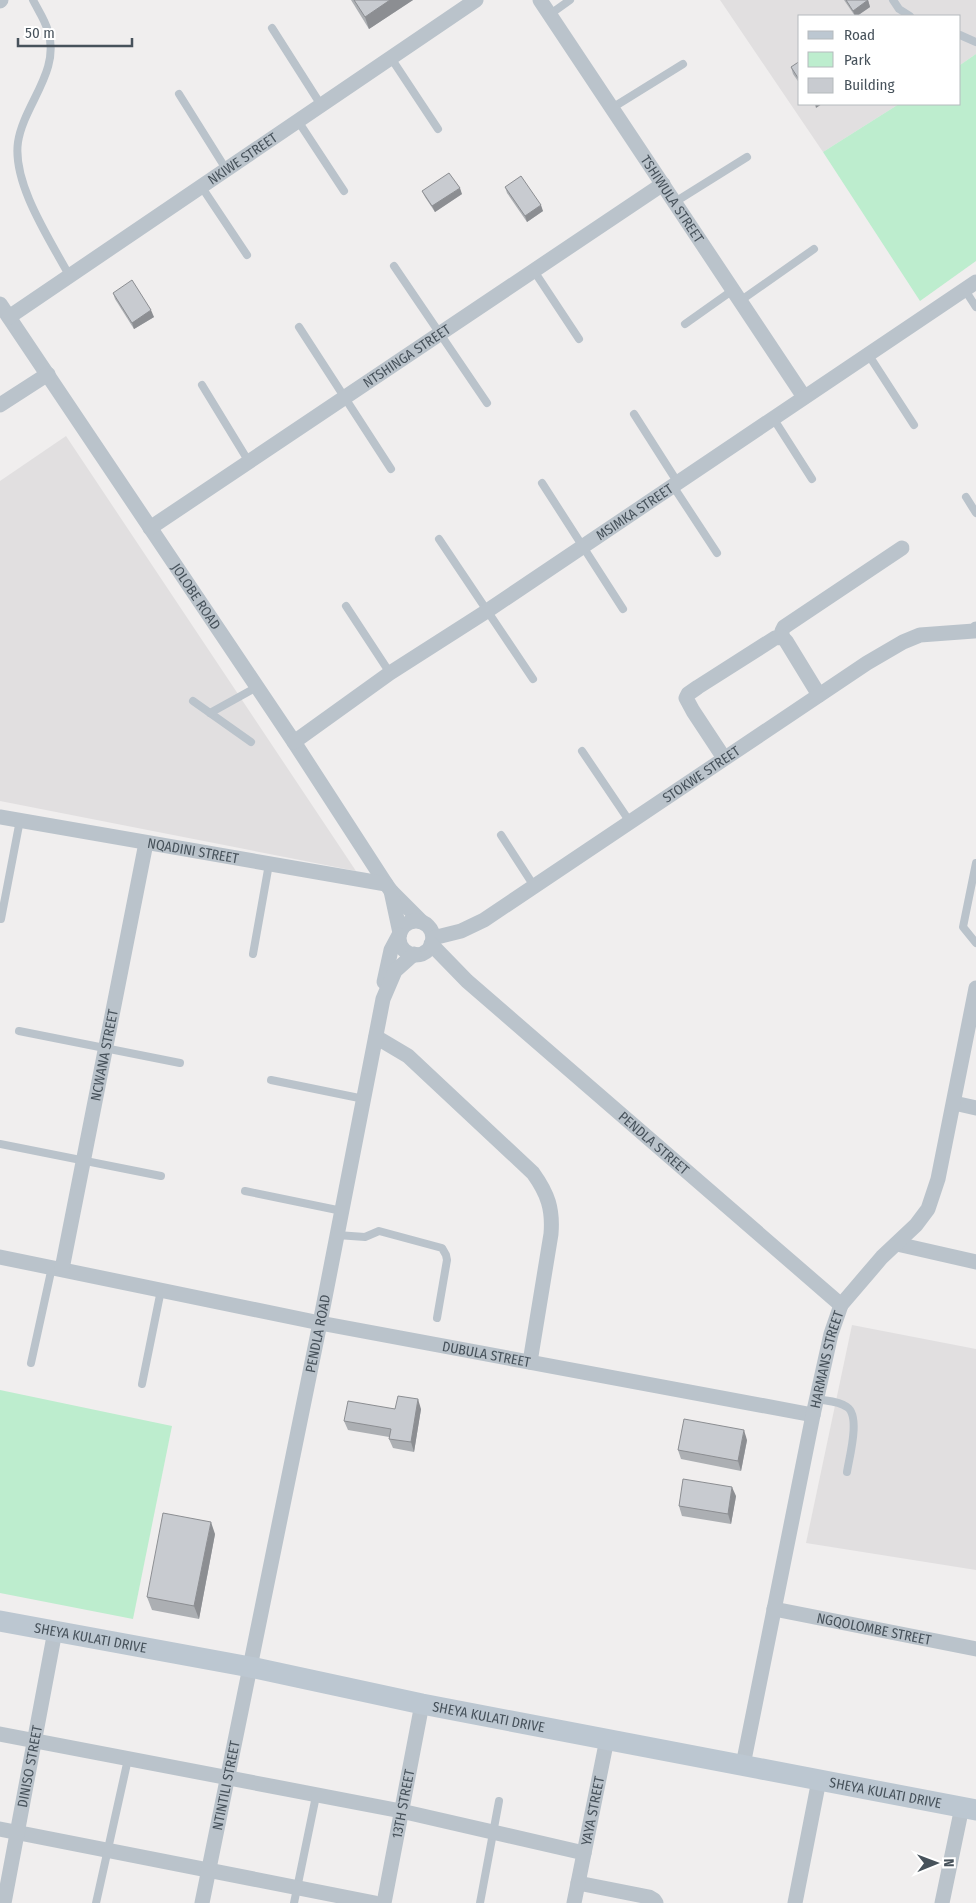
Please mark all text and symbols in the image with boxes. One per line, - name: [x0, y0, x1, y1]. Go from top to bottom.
- scale bar: [18, 15, 131, 47]
- legend: [798, 15, 961, 105]
- text: 50 m: [25, 24, 55, 42]
- text: Road: [844, 26, 875, 44]
- text: Park: [844, 51, 871, 69]
- text: Building: [844, 76, 895, 94]
- street label: NKIWE STREET: [204, 129, 281, 188]
- street label: TSHIWULA STREET: [637, 152, 708, 246]
- street label: NTSHINGA STREET: [360, 320, 454, 391]
- street label: MSIMKA STREET: [593, 480, 676, 544]
- street label: JOLOBE ROAD: [168, 560, 224, 633]
- street label: STOKWE STREET: [659, 742, 744, 806]
- street label: NQADINI STREET: [146, 834, 241, 867]
- street label: NCWANA STREET: [87, 1007, 122, 1102]
- street label: PENDLA STREET: [615, 1108, 693, 1178]
- street label: PENDLA ROAD: [302, 1293, 334, 1374]
- street label: HARMANS STREET: [806, 1308, 847, 1410]
- street label: DUBULA STREET: [441, 1337, 532, 1371]
- street label: NGQOLOMBE STREET: [815, 1609, 933, 1649]
- street label: SHEYA KULATI DRIVE: [33, 1619, 148, 1656]
- street label: SHEYA KULATI DRIVE: [431, 1698, 547, 1736]
- street label: DINISO STREET: [14, 1723, 46, 1809]
- street label: NTINTILI STREET: [209, 1739, 243, 1832]
- street label: 13TH STREET: [388, 1767, 418, 1840]
- street label: YAYA STREET: [577, 1774, 608, 1847]
- street label: SHEYA KULATI DRIVE: [828, 1774, 943, 1812]
- north arrow: [911, 1838, 961, 1888]
- text: N: [940, 1858, 957, 1867]

